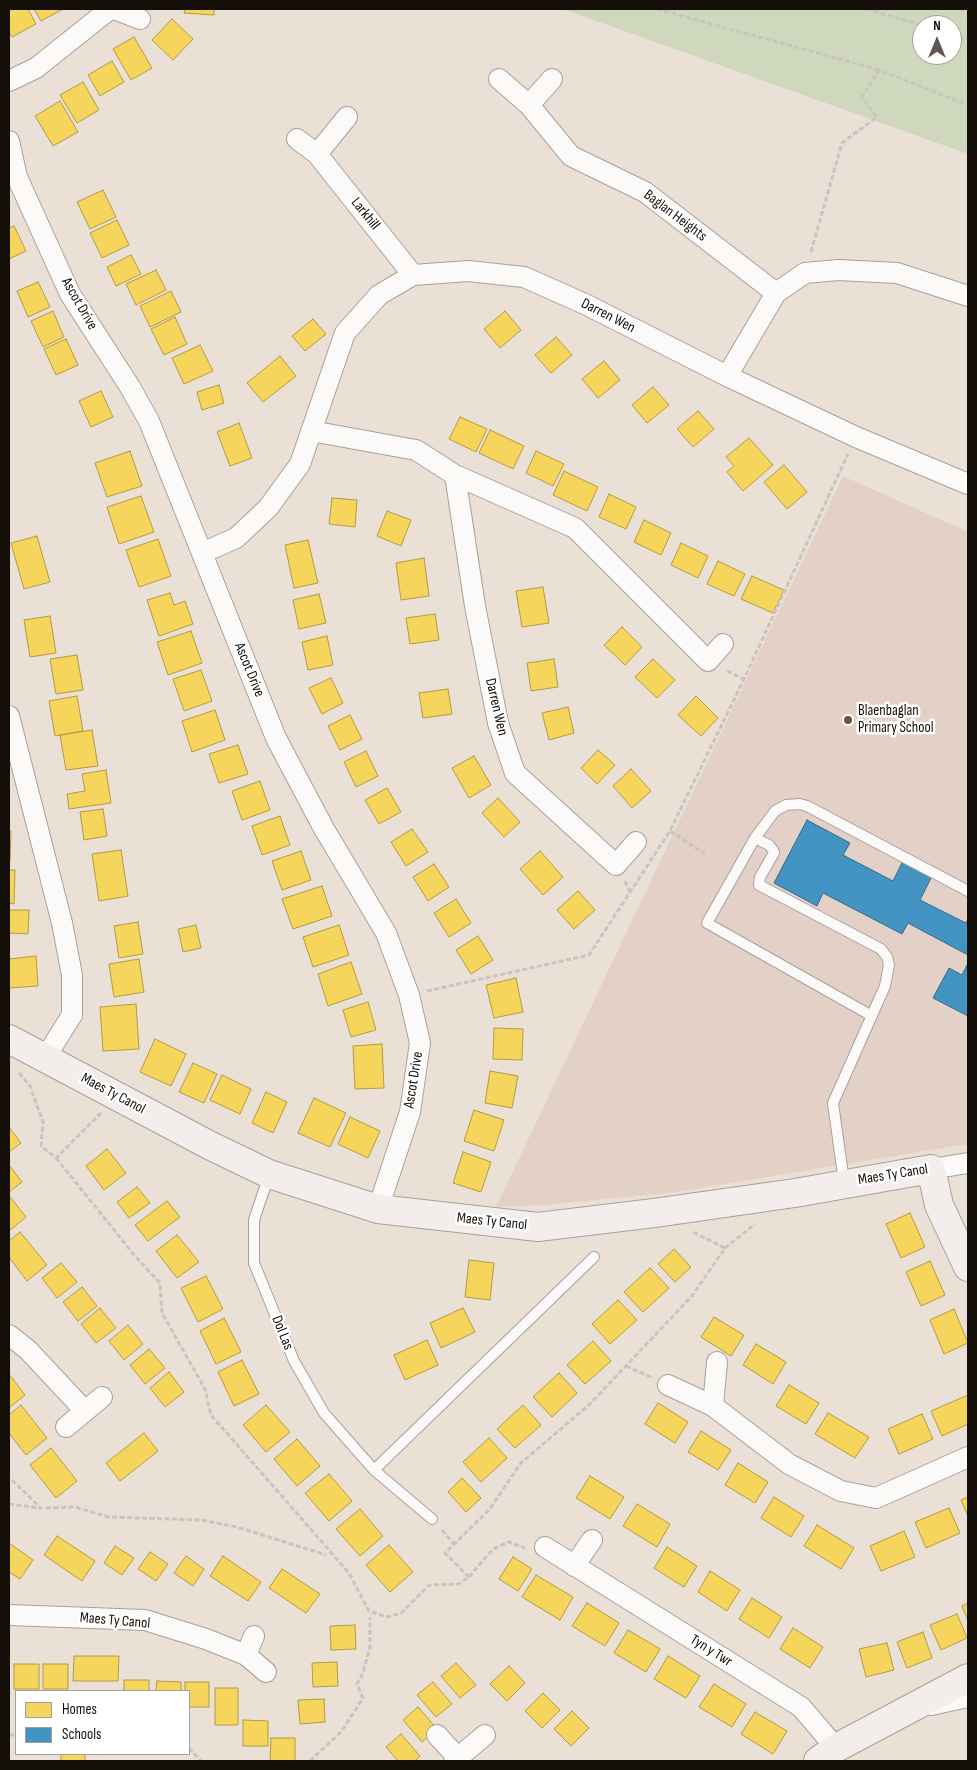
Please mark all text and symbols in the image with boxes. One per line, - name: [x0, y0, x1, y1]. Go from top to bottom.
- north arrow: [912, 15, 962, 65]
- text: N: [933, 17, 941, 34]
- street label: Baglan Heights: [640, 186, 710, 246]
- street label: Larkhill: [347, 194, 383, 234]
- street label: Ascot Drive: [57, 275, 101, 333]
- street label: Darren Wen: [578, 295, 638, 337]
- street label: Ascot Drive: [230, 640, 268, 700]
- street label: Darren Wen: [481, 677, 511, 737]
- place label: Blaenbaglan Primary School: [858, 702, 934, 737]
- marker: Blaenbaglan Primary School: [842, 714, 854, 726]
- street label: Ascot Drive: [401, 1050, 427, 1110]
- street label: Maes Ty Canol: [78, 1070, 148, 1118]
- street label: Maes Ty Canol: [857, 1161, 929, 1189]
- street label: Maes Ty Canol: [456, 1209, 528, 1235]
- street label: Dol Las: [267, 1313, 297, 1353]
- street label: Maes Ty Canol: [79, 1609, 151, 1633]
- street label: Tyn y Twr: [687, 1631, 735, 1671]
- legend: [15, 1690, 190, 1755]
- text: Homes: [62, 1700, 97, 1719]
- text: Schools: [62, 1725, 101, 1744]

